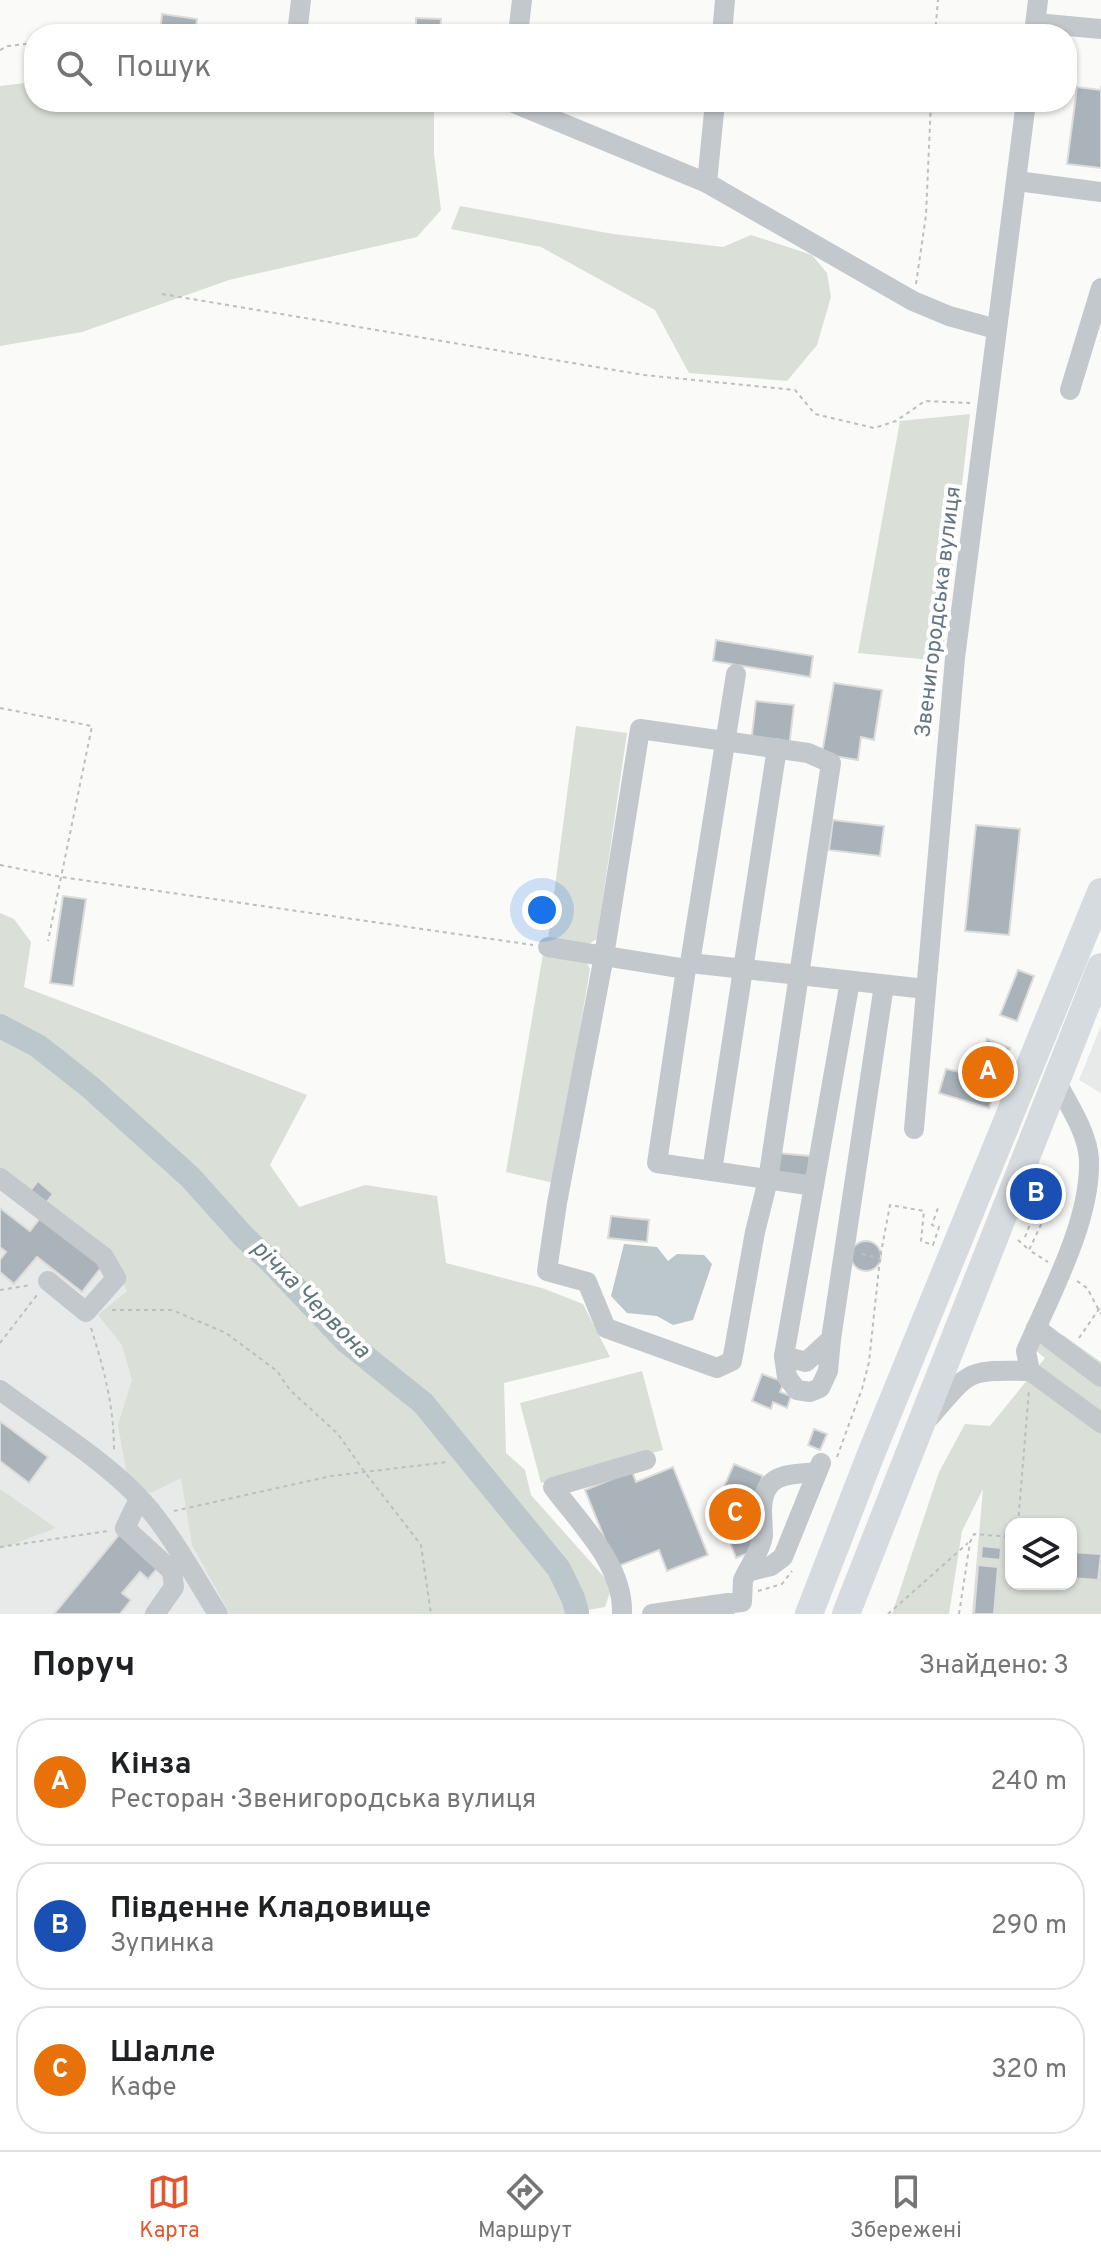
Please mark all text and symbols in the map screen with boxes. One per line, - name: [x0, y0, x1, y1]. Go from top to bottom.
- search box: [24, 24, 1077, 112]
- icon: search: [52, 46, 96, 90]
- text: Пошук: [116, 50, 211, 87]
- street label: Звенигородська вулиця: [910, 485, 968, 739]
- your location: [522, 890, 562, 930]
- pin: A: [962, 1042, 1014, 1102]
- pin: B: [1010, 1164, 1062, 1224]
- water label: річка Червона: [244, 1234, 376, 1366]
- pin: C: [709, 1484, 761, 1544]
- map controls: [1005, 1518, 1077, 1590]
- button: layers: [1005, 1518, 1077, 1590]
- text: Поруч: [32, 1645, 135, 1688]
- text: Знайдено: 3: [919, 1650, 1069, 1683]
- text: Кінза: [110, 1747, 191, 1784]
- text: A: [51, 1766, 69, 1799]
- text: 240 m: [990, 1766, 1067, 1799]
- text: Ресторан · Звенигородська вулиця: [110, 1784, 536, 1817]
- text: Південне Кладовище: [110, 1891, 431, 1928]
- text: B: [51, 1910, 69, 1943]
- text: 290 m: [991, 1910, 1067, 1943]
- text: Зупинка: [110, 1928, 214, 1961]
- text: Шалле: [110, 2035, 216, 2072]
- text: C: [52, 2054, 68, 2087]
- text: 320 m: [991, 2054, 1067, 2087]
- text: Кафе: [110, 2072, 177, 2105]
- tab: Карта: [139, 2170, 200, 2245]
- tab: Маршрут: [478, 2170, 572, 2245]
- tab: Збережені: [850, 2170, 962, 2245]

